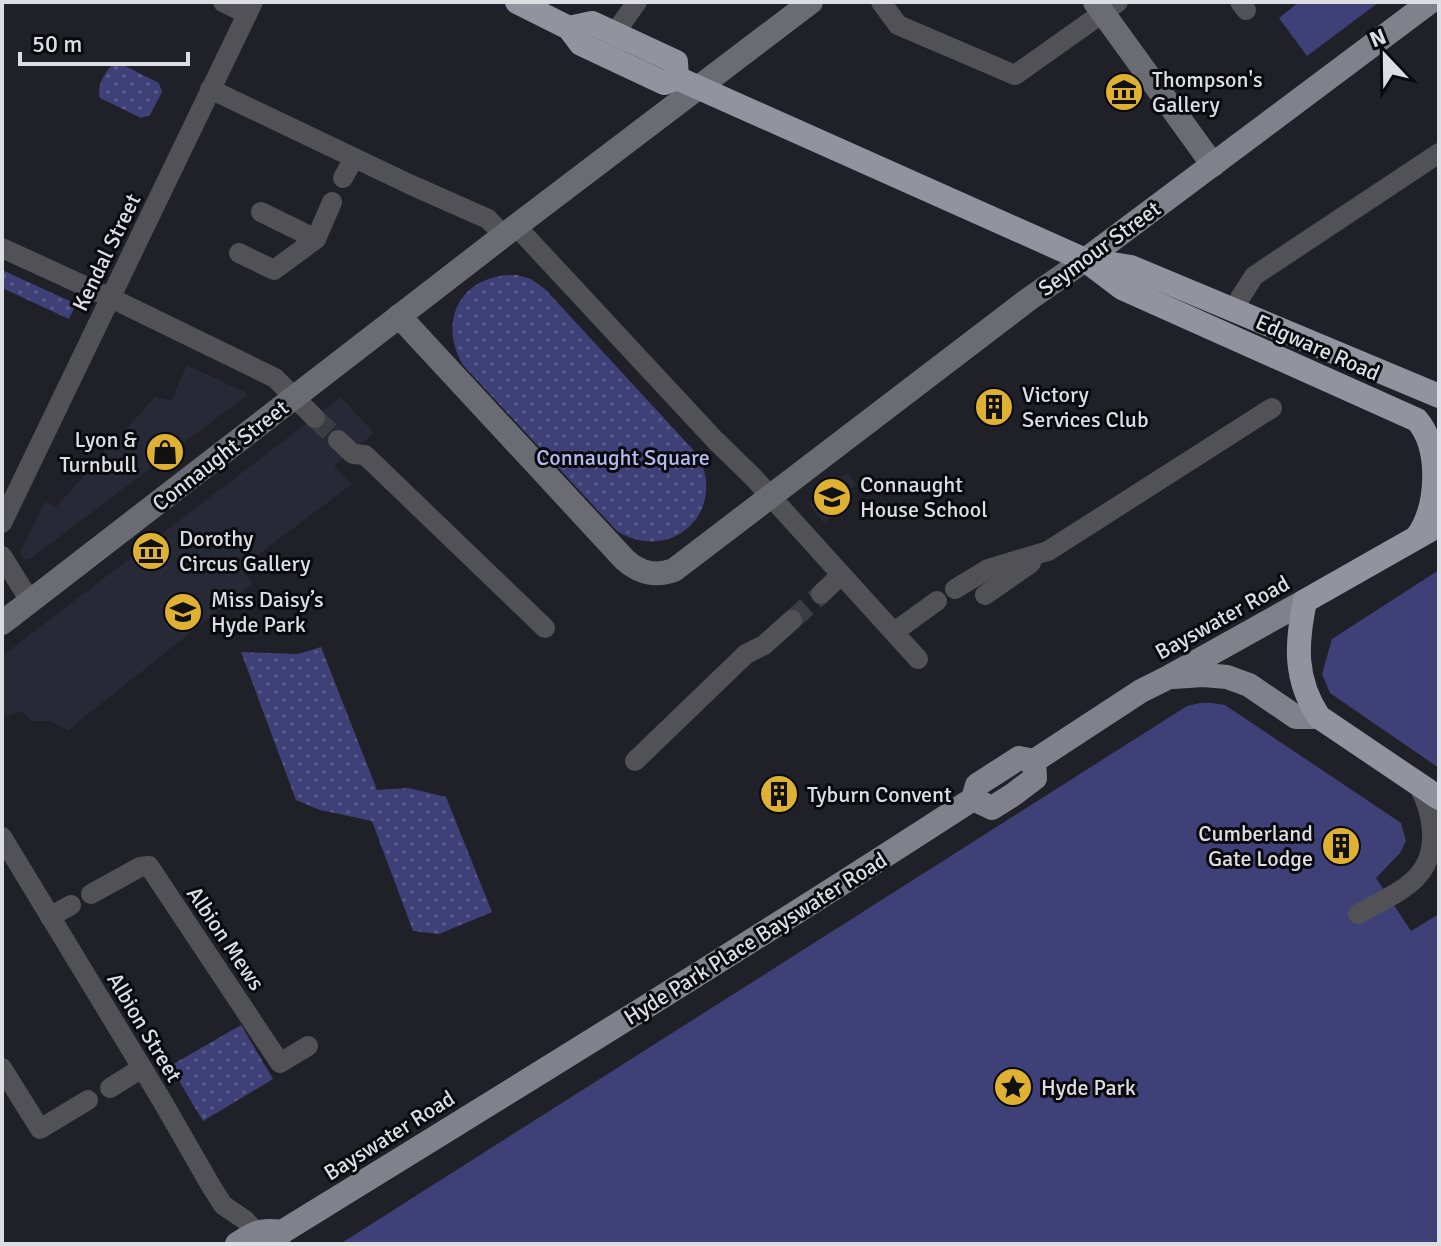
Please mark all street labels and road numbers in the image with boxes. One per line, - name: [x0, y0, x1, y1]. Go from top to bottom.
- street label: Kendal Street: [66, 189, 147, 315]
- street label: Seymour Street: [1033, 195, 1166, 302]
- street label: Edgware Road: [1252, 308, 1384, 387]
- street label: Connaught Street: [147, 394, 294, 517]
- street label: Bayswater Road: [1150, 569, 1294, 665]
- street label: Hyde Park Place Bayswater Road: [619, 846, 892, 1031]
- street label: Albion Mews: [181, 881, 270, 995]
- street label: Albion Street: [101, 968, 188, 1087]
- street label: Bayswater Road: [319, 1084, 460, 1186]

